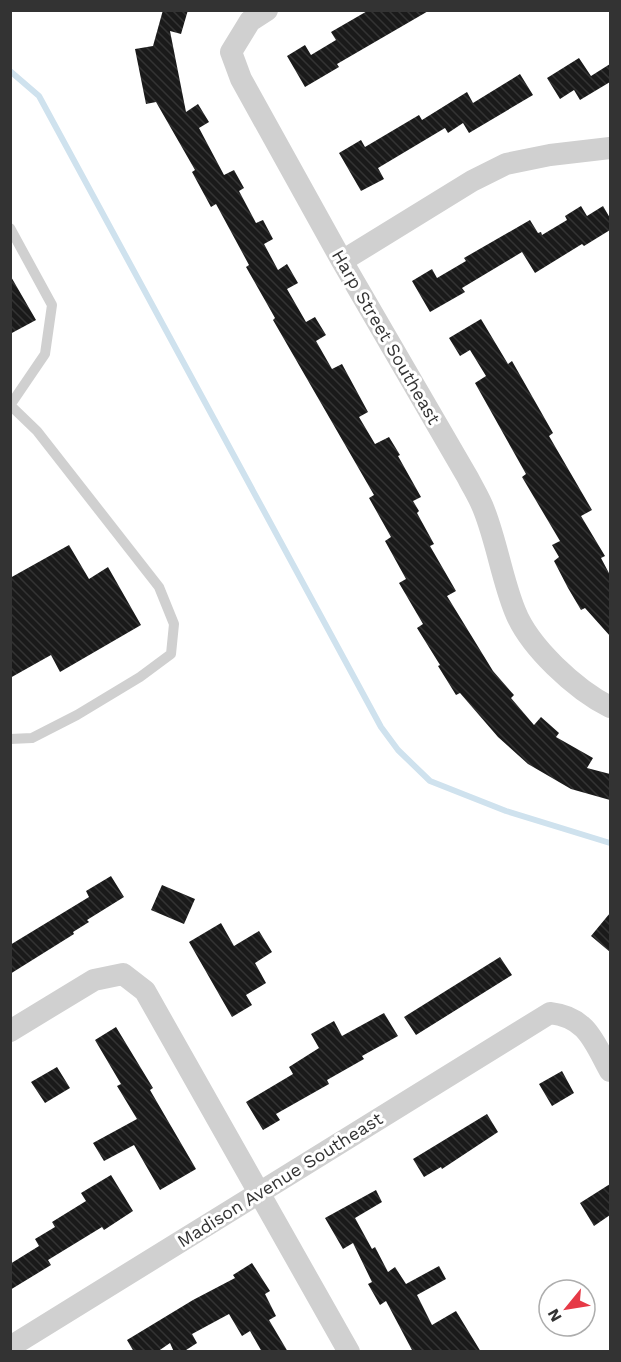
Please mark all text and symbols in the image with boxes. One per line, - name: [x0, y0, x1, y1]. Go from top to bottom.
- street label: Harp Street Southeast: [328, 246, 445, 428]
- street label: Madison Avenue Southeast: [173, 1107, 387, 1252]
- north arrow: [537, 1278, 597, 1338]
- text: N: [543, 1305, 566, 1325]

